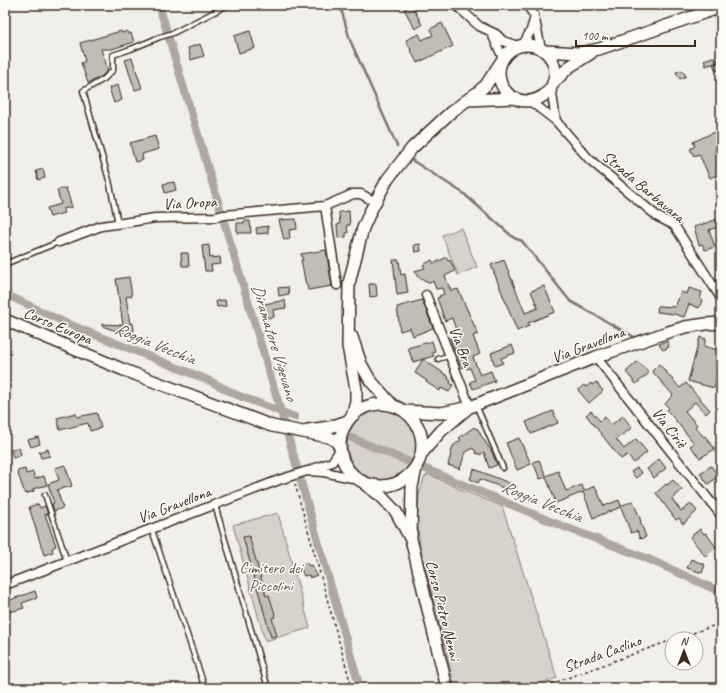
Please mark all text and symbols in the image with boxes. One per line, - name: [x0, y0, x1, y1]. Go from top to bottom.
- scale bar: [576, 22, 695, 48]
- text: 100 m: [582, 28, 609, 44]
- street label: Strada Barbavara: [598, 147, 690, 228]
- street label: Via Oropa: [163, 192, 218, 214]
- water label: Diramatore Vigevano: [247, 282, 303, 405]
- street label: Corso Europa: [20, 303, 96, 350]
- water label: Roggia Vecchia: [112, 318, 200, 370]
- street label: Via Gravellona: [549, 321, 629, 368]
- street label: Via Bra: [444, 323, 478, 371]
- street label: Via Ciriè: [647, 403, 692, 453]
- water label: Roggia Vecchia: [499, 476, 587, 528]
- street label: Via Gravellona: [135, 481, 215, 528]
- park label: Cimitero dei Piccolini: [240, 558, 304, 596]
- street label: Corso Pietro Nenni: [421, 558, 466, 664]
- street label: Strada Caslino: [561, 630, 646, 677]
- north arrow: [664, 631, 704, 671]
- text: N: [681, 634, 690, 648]

